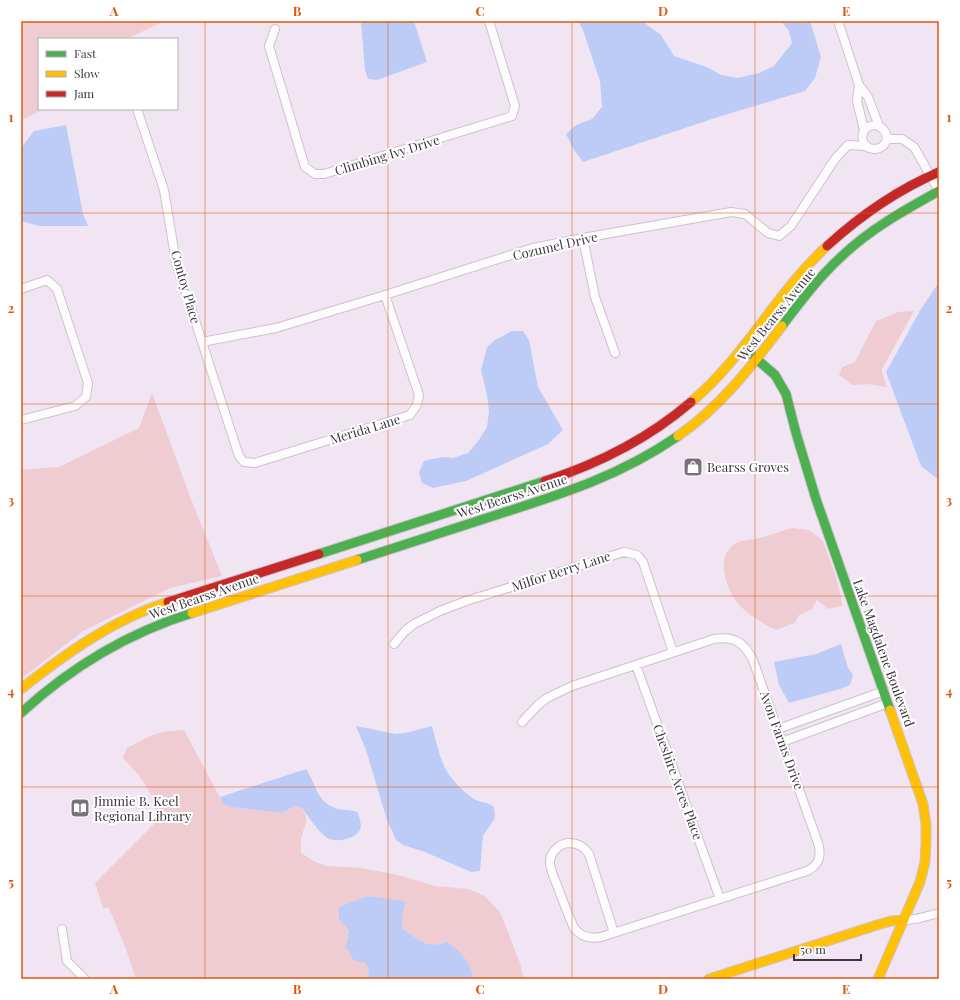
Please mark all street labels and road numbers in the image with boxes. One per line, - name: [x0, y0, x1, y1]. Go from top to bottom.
- street label: Climbing Ivy Drive: [332, 130, 442, 179]
- street label: Cozumel Drive: [511, 227, 599, 264]
- street label: Contoy Place: [168, 248, 205, 326]
- street label: West Bearss Avenue: [732, 263, 819, 365]
- street label: Merida Lane: [328, 410, 403, 447]
- street label: West Bearss Avenue: [454, 470, 570, 522]
- street label: Milfor Berry Lane: [509, 546, 613, 595]
- street label: West Bearss Avenue: [146, 569, 261, 623]
- street label: Lake Magdalene Boulevard: [850, 577, 919, 729]
- street label: Avon Farms Drive: [756, 687, 808, 792]
- street label: Cheshire Acres Place: [650, 722, 707, 842]

